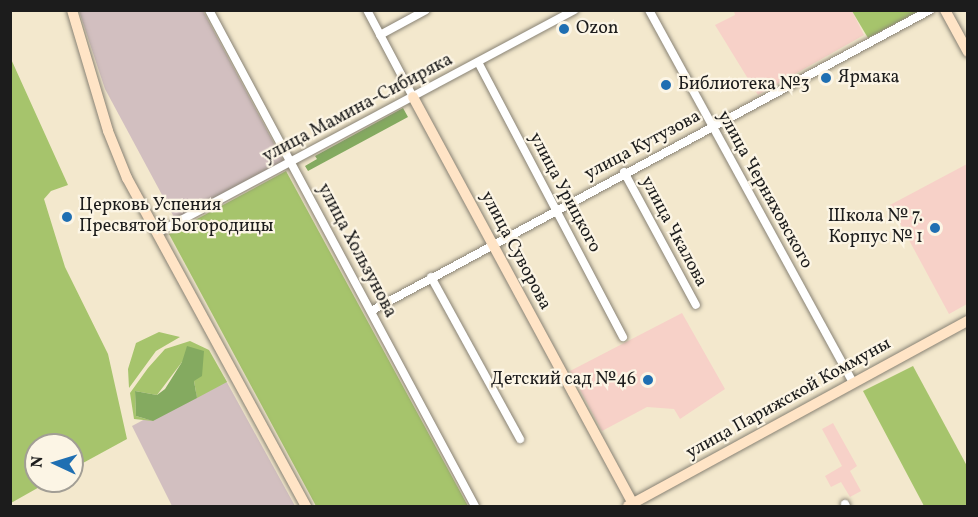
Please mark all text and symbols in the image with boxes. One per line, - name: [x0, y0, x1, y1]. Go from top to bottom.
- place label: Ozon: [576, 18, 618, 40]
- marker: Ozon: [557, 22, 571, 36]
- street label: улица Мамина-Сибиряка: [259, 50, 457, 168]
- place label: Ярмака: [838, 67, 899, 89]
- marker: Ярмака: [819, 71, 833, 85]
- place label: Библиотека №3: [678, 74, 810, 96]
- marker: Библиотека №3: [659, 78, 673, 92]
- street label: улица Кутузова: [581, 106, 705, 186]
- street label: улица Черняховского: [712, 107, 816, 273]
- street label: улица Урицкого: [523, 129, 605, 257]
- street label: улица Чкалова: [635, 173, 711, 291]
- street label: улица Хользунова: [312, 180, 400, 322]
- street label: улица Суворова: [475, 188, 555, 314]
- place label: Церковь Успения Пресвятой Богородицы: [79, 196, 274, 238]
- place label: Школа № 7. Корпус № 1: [828, 207, 923, 250]
- marker: Церковь Успения Пресвятой Богородицы: [60, 210, 74, 224]
- marker: Школа № 7. Корпус № 1: [928, 221, 942, 235]
- street label: улица Парижской Коммуны: [683, 334, 895, 464]
- place label: Детский сад №46: [491, 369, 636, 391]
- marker: Детский сад №46: [641, 373, 655, 387]
- north arrow: [24, 433, 84, 493]
- text: N: [27, 455, 49, 468]

